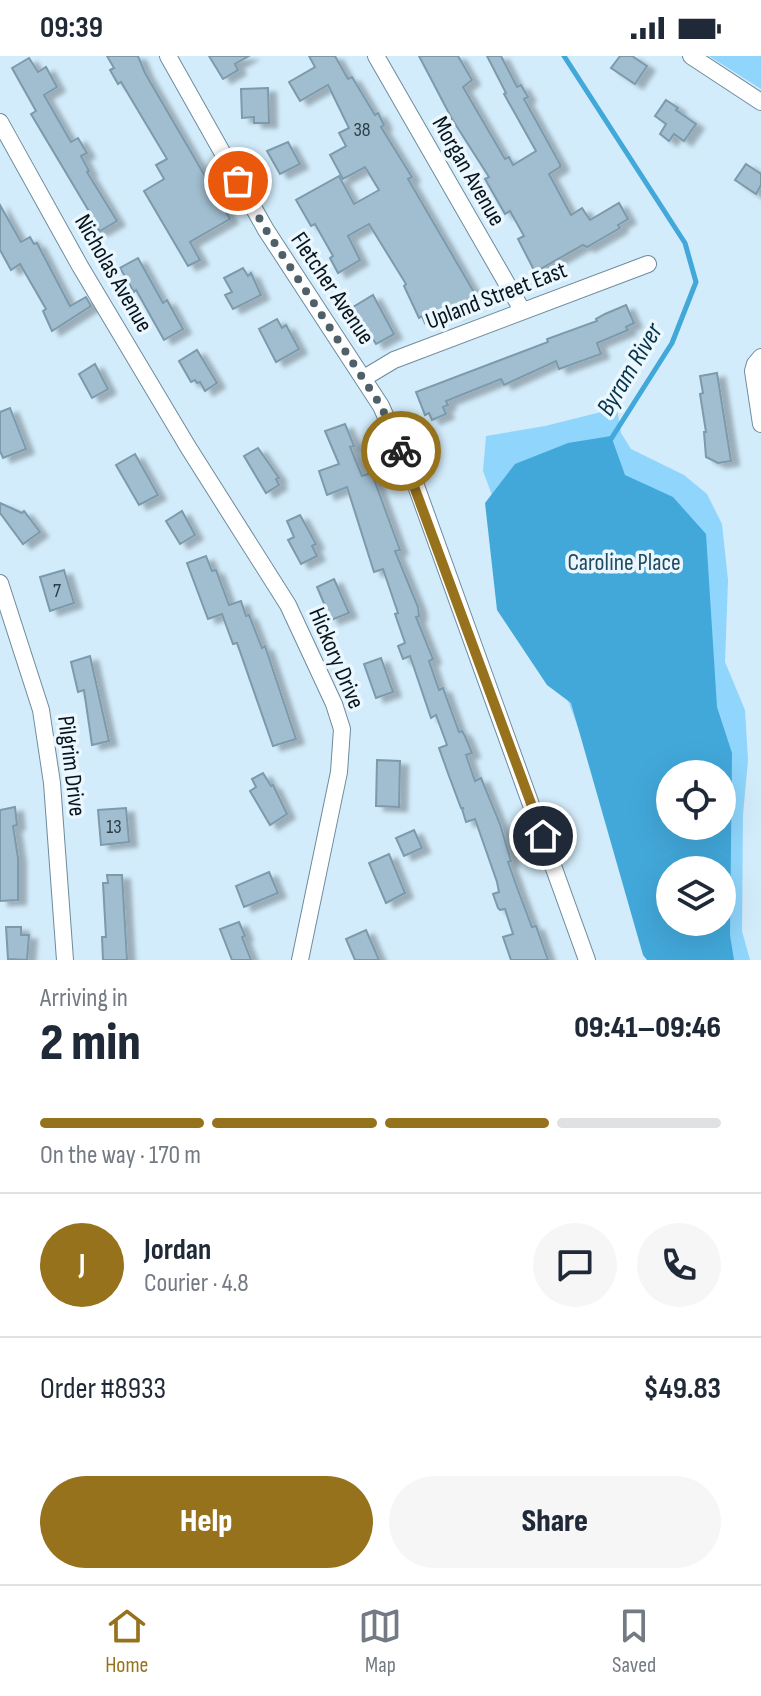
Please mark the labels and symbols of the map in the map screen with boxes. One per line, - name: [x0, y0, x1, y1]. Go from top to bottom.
- street label: Morgan Avenue: [426, 111, 512, 231]
- house number: 38: [353, 118, 371, 142]
- pin: [204, 147, 272, 215]
- street label: Nicholas Avenue: [68, 209, 159, 337]
- street label: Fletcher Avenue: [284, 227, 381, 350]
- street label: Upland Street East: [422, 255, 571, 336]
- water label: Byram River: [591, 316, 671, 422]
- courier: [361, 411, 441, 491]
- park label: Caroline Place: [567, 548, 681, 577]
- house number: 7: [53, 579, 61, 603]
- street label: Hickory Drive: [302, 603, 371, 713]
- street label: Pilgrim Drive: [51, 714, 92, 818]
- pin: [509, 802, 577, 870]
- house number: 13: [106, 815, 122, 839]

